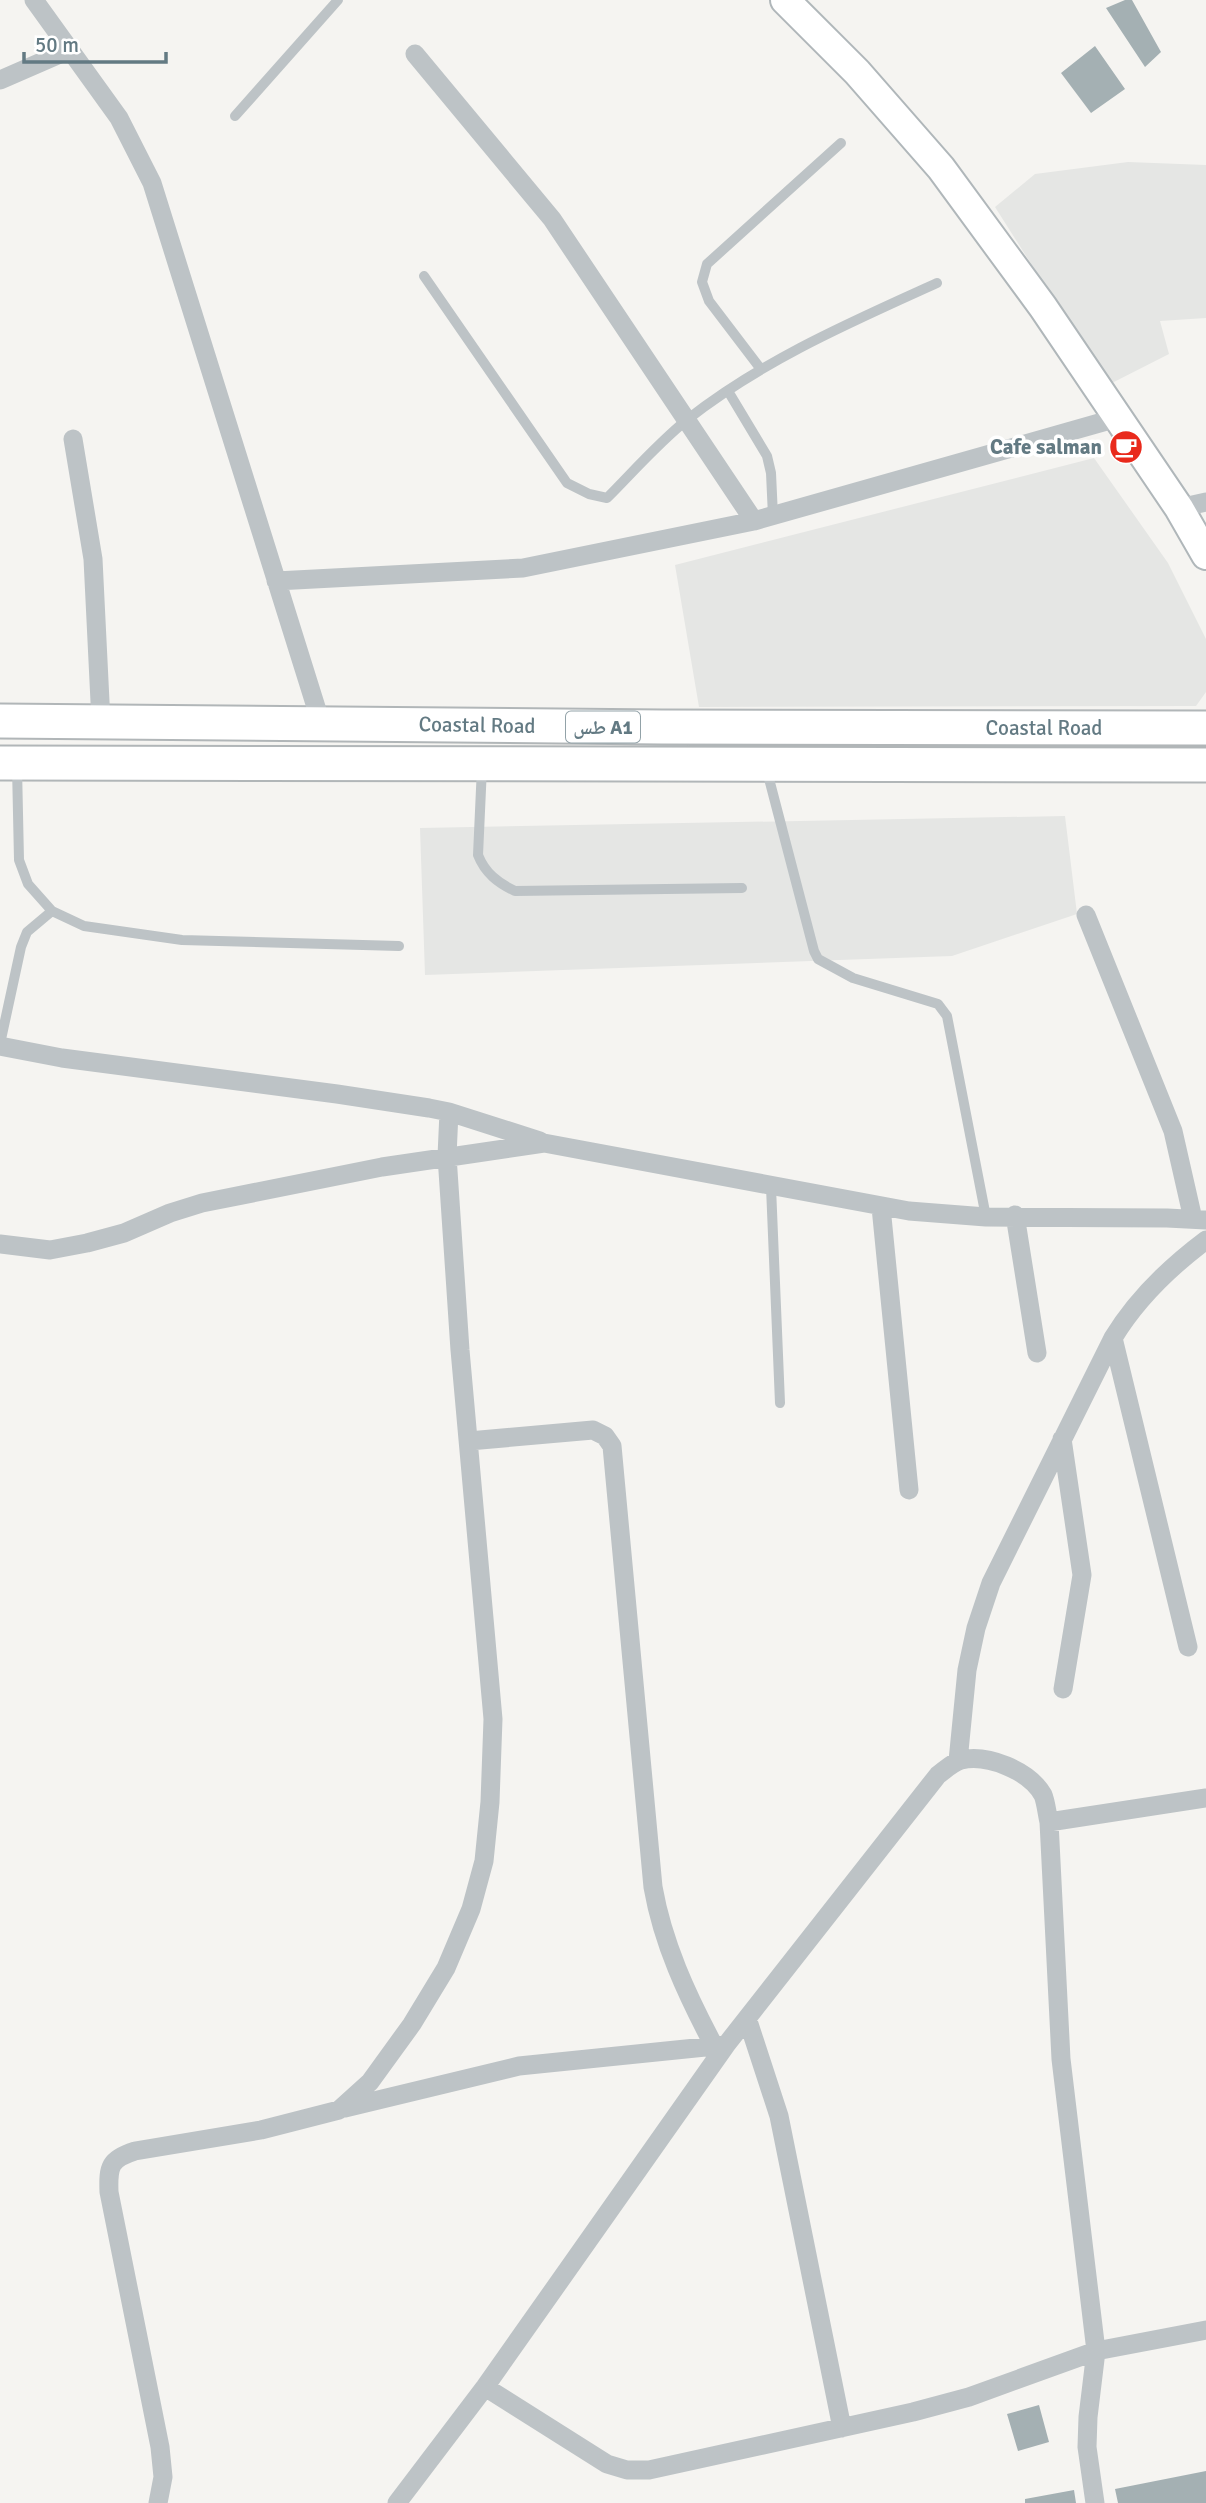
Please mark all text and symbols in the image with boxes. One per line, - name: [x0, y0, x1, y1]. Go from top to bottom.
- scale bar: [24, 21, 166, 65]
- text: 50 m: [35, 32, 79, 58]
- cafe icon: Cafe salman: [1107, 428, 1145, 466]
- place label: Cafe salman: [990, 434, 1102, 460]
- street label: Coastal Road: [418, 711, 536, 739]
- road number: طس A1: [566, 712, 640, 742]
- street label: Coastal Road: [985, 715, 1103, 741]

